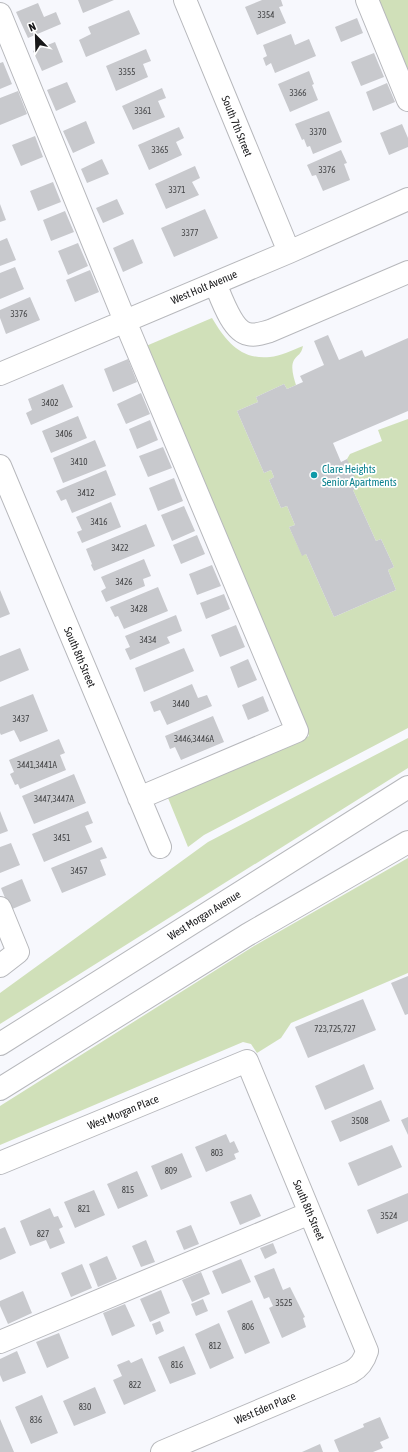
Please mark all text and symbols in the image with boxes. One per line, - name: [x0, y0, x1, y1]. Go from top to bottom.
- house number: 3354: [258, 10, 274, 20]
- north arrow: [16, 16, 56, 56]
- text: N: [27, 20, 37, 34]
- house number: 3355: [119, 67, 135, 77]
- house number: 3366: [290, 88, 306, 98]
- street label: South 7th Street: [219, 94, 255, 158]
- house number: 3361: [135, 106, 151, 116]
- house number: 3370: [310, 127, 326, 137]
- house number: 3365: [152, 145, 168, 155]
- house number: 3376: [319, 165, 335, 175]
- house number: 3371: [169, 185, 185, 195]
- house number: 3377: [182, 228, 198, 238]
- street label: West Holt Avenue: [169, 268, 239, 306]
- house number: 3376: [11, 309, 27, 319]
- house number: 3402: [42, 398, 58, 408]
- house number: 3406: [56, 429, 72, 439]
- house number: 3410: [71, 457, 87, 467]
- place label: Clare Heights Senior Apartments: [322, 463, 397, 488]
- marker: Clare Heights Senior Apartments: [309, 470, 319, 480]
- house number: 3412: [78, 488, 94, 498]
- house number: 3416: [91, 517, 107, 527]
- house number: 3422: [112, 543, 128, 553]
- house number: 3426: [116, 577, 132, 587]
- house number: 3428: [131, 604, 147, 614]
- street label: South 8th Street: [62, 625, 98, 689]
- house number: 3434: [140, 635, 156, 645]
- house number: 3440: [173, 699, 189, 709]
- house number: 3437: [13, 714, 29, 724]
- house number: 3446,3446A: [174, 734, 215, 744]
- house number: 3441,3441A: [17, 760, 58, 770]
- house number: 3447,3447A: [34, 794, 75, 804]
- house number: 3451: [54, 833, 70, 843]
- house number: 3457: [71, 866, 87, 876]
- street label: West Morgan Avenue: [165, 888, 243, 942]
- house number: 723,725,727: [314, 1024, 356, 1034]
- street label: West Morgan Place: [86, 1092, 160, 1132]
- house number: 3508: [352, 1116, 368, 1126]
- house number: 803: [211, 1148, 223, 1158]
- house number: 809: [165, 1166, 177, 1176]
- street label: South 8th Street: [291, 1178, 327, 1242]
- house number: 815: [122, 1185, 134, 1195]
- house number: 821: [78, 1204, 90, 1214]
- house number: 3524: [381, 1211, 397, 1221]
- house number: 827: [37, 1229, 49, 1239]
- house number: 3525: [276, 1298, 292, 1308]
- house number: 806: [242, 1322, 254, 1332]
- house number: 812: [209, 1341, 221, 1351]
- house number: 816: [171, 1360, 183, 1370]
- house number: 822: [129, 1380, 141, 1390]
- street label: West Eden Place: [233, 1390, 297, 1426]
- house number: 830: [79, 1402, 91, 1412]
- house number: 836: [30, 1415, 42, 1425]

